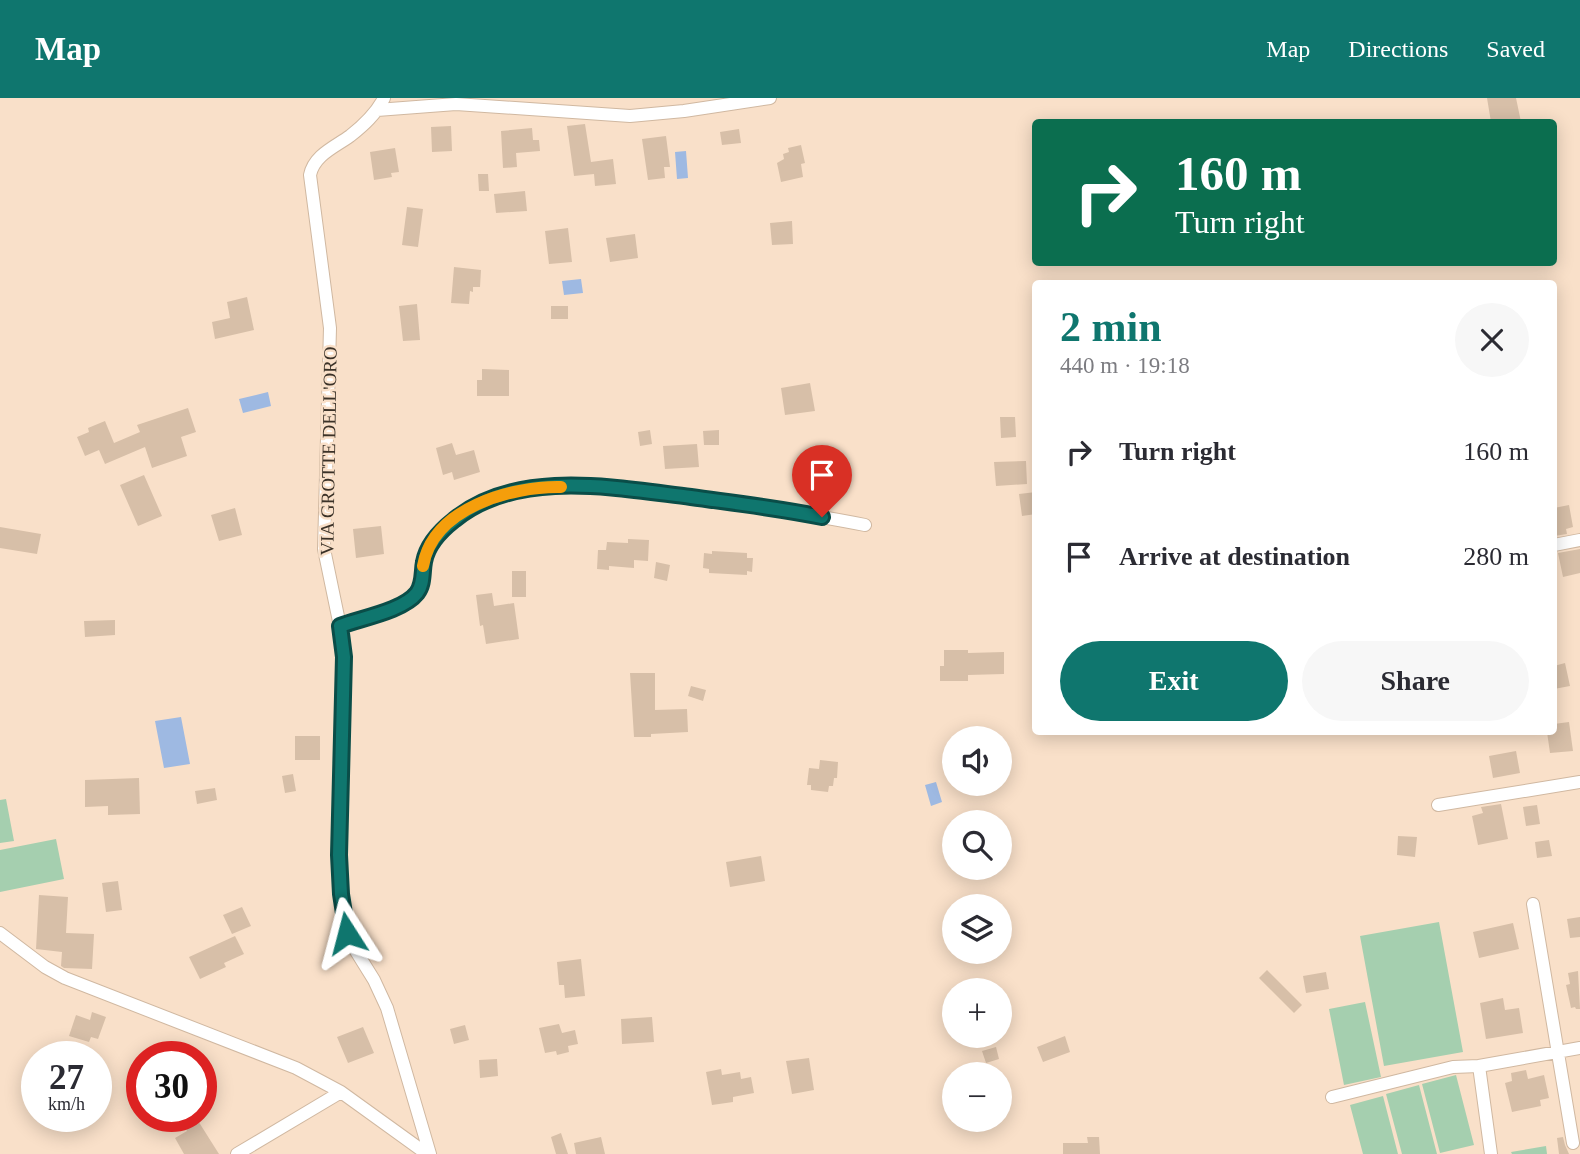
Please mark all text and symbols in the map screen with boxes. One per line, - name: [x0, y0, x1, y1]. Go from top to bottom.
- text: Map: [35, 31, 101, 67]
- text: Map: [1266, 36, 1310, 62]
- text: Directions: [1348, 36, 1448, 62]
- text: Saved: [1486, 36, 1545, 62]
- text: 160 m: [1175, 146, 1302, 201]
- icon: right: [1060, 147, 1151, 238]
- text: Turn right: [1175, 204, 1305, 240]
- button: close: [1455, 303, 1529, 377]
- text: 2 min: [1060, 304, 1162, 350]
- street label: VIA GROTTE DELL'ORO: [316, 346, 341, 556]
- text: 440 m · 19:18: [1060, 353, 1190, 378]
- icon: right: [1060, 433, 1098, 471]
- text: Turn right: [1119, 437, 1236, 466]
- text: 160 m: [1463, 437, 1529, 466]
- pin: [792, 445, 852, 517]
- icon: arrive: [803, 456, 841, 494]
- icon: arrive: [1060, 538, 1098, 576]
- text: Arrive at destination: [1119, 542, 1350, 571]
- text: 280 m: [1463, 542, 1529, 571]
- button: Exit: [1060, 641, 1288, 721]
- button: Share: [1302, 641, 1529, 721]
- map controls: [942, 726, 1012, 1132]
- button: sound: [942, 726, 1012, 796]
- button: search: [942, 810, 1012, 880]
- button: layers: [942, 894, 1012, 964]
- position arrow: [310, 896, 384, 970]
- button: +: [942, 978, 1012, 1048]
- speed limit sign: 30: [126, 1041, 217, 1132]
- text: 27: [49, 1058, 84, 1097]
- button: −: [942, 1062, 1012, 1132]
- text: km/h: [48, 1094, 85, 1114]

